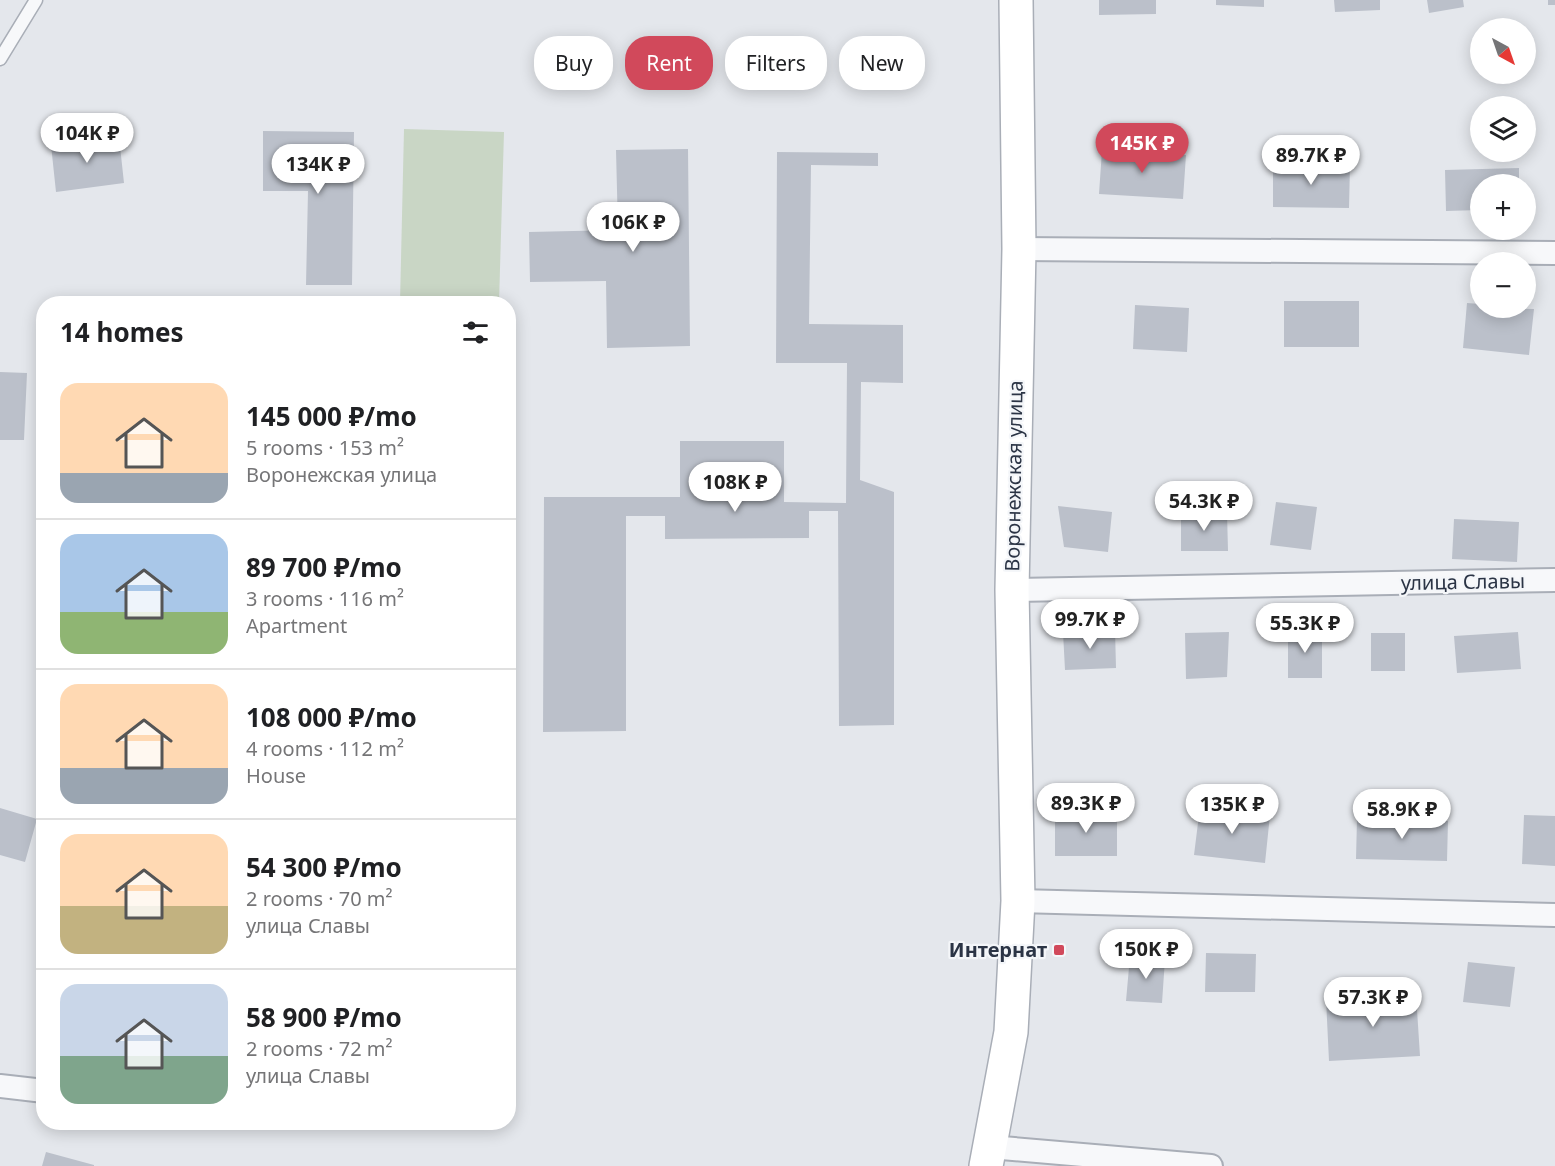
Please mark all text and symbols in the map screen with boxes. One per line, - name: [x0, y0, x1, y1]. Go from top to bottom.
- north arrow: [1470, 18, 1536, 84]
- map controls: [1470, 18, 1536, 318]
- chip: Buy: [534, 36, 613, 90]
- chip: Rent: [625, 36, 713, 90]
- chip: Filters: [725, 36, 827, 90]
- chip: New: [839, 36, 925, 90]
- button: layers: [1470, 96, 1536, 162]
- pin: 104K ₽: [38, 113, 136, 164]
- text: 104K ₽: [55, 119, 119, 146]
- pin: 145K ₽: [1093, 123, 1191, 174]
- text: 145K ₽: [1110, 129, 1174, 156]
- pin: 89.7K ₽: [1256, 135, 1366, 186]
- text: 89.7K ₽: [1276, 141, 1346, 168]
- pin: 134K ₽: [269, 144, 367, 195]
- text: 134K ₽: [286, 150, 350, 177]
- button: +: [1470, 174, 1536, 240]
- pin: 106K ₽: [584, 202, 682, 253]
- text: 106K ₽: [601, 208, 665, 235]
- button: −: [1470, 252, 1536, 318]
- text: 14 homes: [60, 314, 184, 350]
- icon: filters: [459, 316, 492, 349]
- street label: Воронежская улица: [998, 380, 1029, 572]
- text: 145 000 ₽/mo: [246, 398, 417, 434]
- icon: home: [108, 407, 180, 479]
- text: 5 rooms · 153 m²: [246, 434, 404, 461]
- text: Воронежская улица: [246, 461, 437, 488]
- pin: 108K ₽: [686, 462, 784, 513]
- text: 108K ₽: [703, 468, 767, 495]
- pin: 54.3K ₽: [1149, 481, 1259, 532]
- text: 54.3K ₽: [1169, 487, 1239, 514]
- text: 89 700 ₽/mo: [246, 549, 402, 585]
- icon: home: [108, 558, 180, 630]
- street label: улица Славы: [1401, 567, 1525, 596]
- text: 3 rooms · 116 m²: [246, 585, 404, 612]
- pin: 99.7K ₽: [1035, 599, 1145, 650]
- pin: 55.3K ₽: [1250, 603, 1360, 654]
- text: 99.7K ₽: [1055, 605, 1125, 632]
- text: 55.3K ₽: [1270, 609, 1340, 636]
- text: Apartment: [246, 612, 347, 639]
- text: 108 000 ₽/mo: [246, 699, 417, 735]
- icon: home: [108, 708, 180, 780]
- text: 4 rooms · 112 m²: [246, 735, 404, 762]
- text: House: [246, 762, 306, 789]
- pin: 89.3K ₽: [1031, 783, 1141, 834]
- pin: 135K ₽: [1183, 784, 1281, 835]
- text: 89.3K ₽: [1051, 789, 1121, 816]
- pin: 58.9K ₽: [1347, 789, 1457, 840]
- text: 135K ₽: [1200, 790, 1264, 817]
- text: 58.9K ₽: [1367, 795, 1437, 822]
- text: 54 300 ₽/mo: [246, 849, 402, 885]
- icon: home: [108, 858, 180, 930]
- text: 2 rooms · 70 m²: [246, 885, 393, 912]
- text: улица Славы: [246, 912, 370, 939]
- pin: 150K ₽: [1097, 929, 1195, 980]
- text: 150K ₽: [1114, 935, 1178, 962]
- place label: Интернат: [949, 936, 1047, 963]
- marker: Интернат: [1052, 943, 1066, 957]
- pin: 57.3K ₽: [1318, 977, 1428, 1028]
- text: 57.3K ₽: [1338, 983, 1408, 1010]
- text: 58 900 ₽/mo: [246, 999, 402, 1035]
- icon: home: [108, 1008, 180, 1080]
- text: 2 rooms · 72 m²: [246, 1035, 393, 1062]
- text: улица Славы: [246, 1062, 370, 1089]

